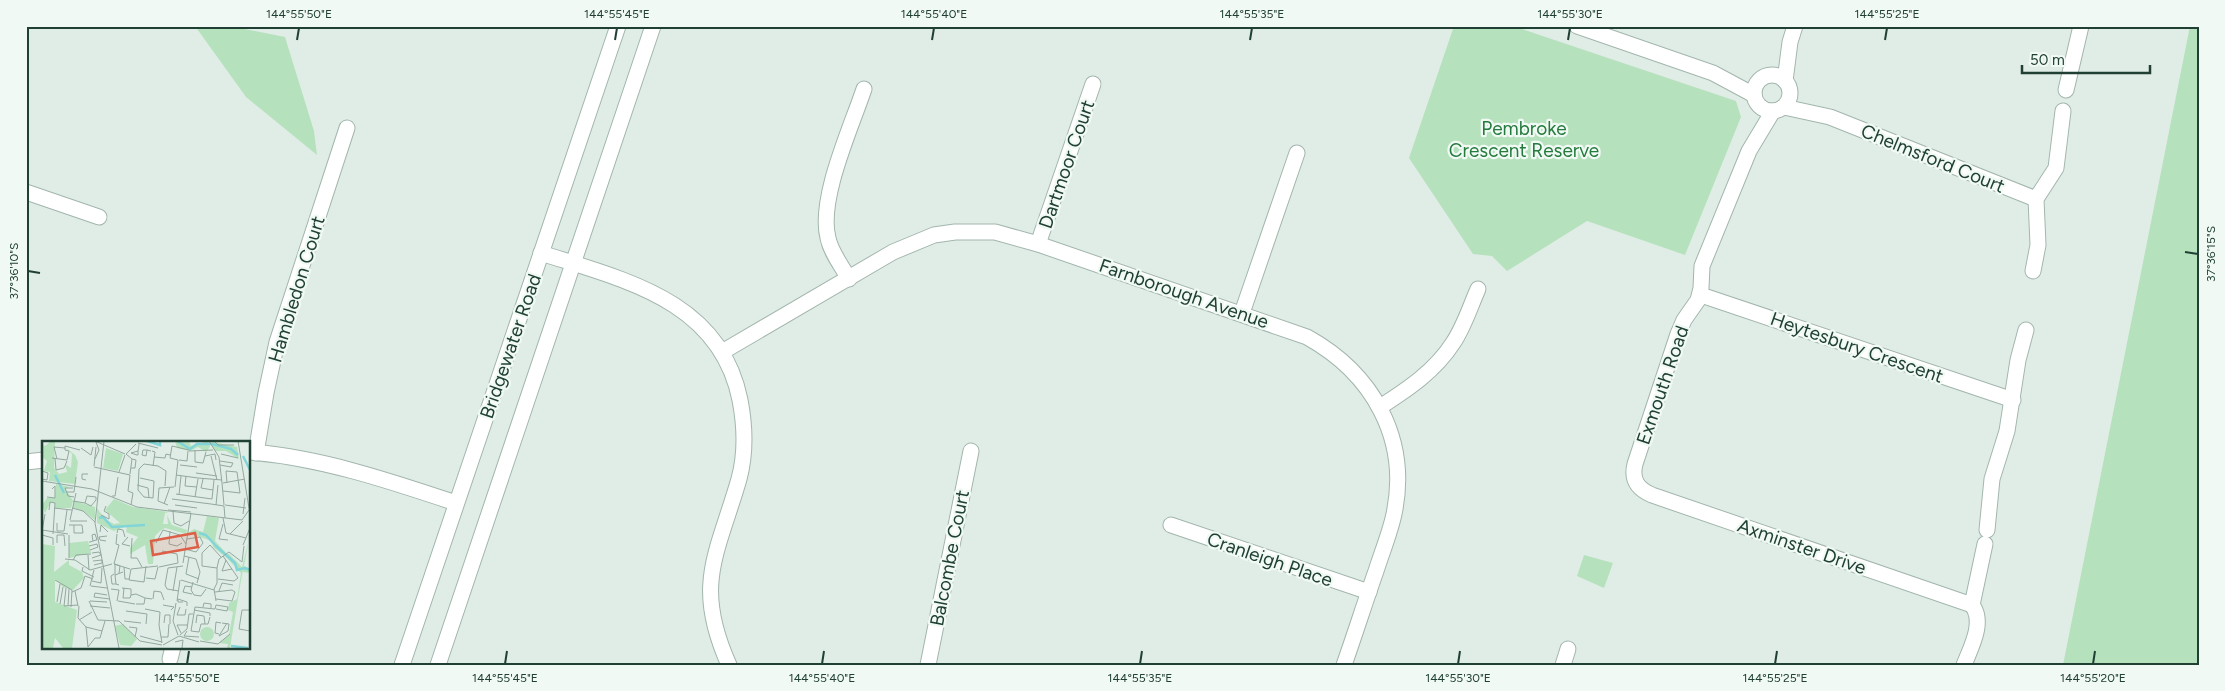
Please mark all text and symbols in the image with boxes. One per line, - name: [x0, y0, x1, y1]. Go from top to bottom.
- text: 144°55'50"E: [266, 7, 332, 21]
- text: 144°55'45"E: [584, 7, 650, 21]
- text: 144°55'40"E: [901, 7, 967, 21]
- text: 144°55'35"E: [1220, 7, 1284, 21]
- text: 144°55'30"E: [1537, 7, 1603, 21]
- text: 144°55'25"E: [1854, 7, 1920, 21]
- scale bar: [2022, 42, 2150, 74]
- text: 50 m: [2030, 51, 2065, 69]
- street label: Dartmoor Court: [1034, 97, 1099, 232]
- park label: Pembroke Crescent Reserve: [1449, 117, 1599, 162]
- street label: Chelmsford Court: [1858, 119, 2008, 198]
- street label: Hambledon Court: [263, 213, 330, 365]
- text: 37°36'15"S: [2204, 226, 2218, 282]
- text: 37°36'10"S: [7, 243, 21, 299]
- street label: Farnborough Avenue: [1096, 254, 1272, 333]
- street label: Bridgewater Road: [475, 271, 546, 422]
- street label: Heytesbury Crescent: [1767, 307, 1946, 388]
- street label: Exmouth Road: [1631, 323, 1694, 448]
- inset map: [42, 441, 250, 648]
- street label: Balcombe Court: [925, 488, 974, 628]
- street label: Axminster Drive: [1735, 514, 1869, 579]
- street label: Cranleigh Place: [1204, 527, 1336, 592]
- text: 144°55'50"E: [154, 671, 220, 685]
- text: 144°55'45"E: [472, 671, 538, 685]
- text: 144°55'40"E: [789, 671, 855, 685]
- text: 144°55'35"E: [1108, 671, 1172, 685]
- text: 144°55'30"E: [1425, 671, 1491, 685]
- text: 144°55'25"E: [1742, 671, 1808, 685]
- text: 144°55'20"E: [2060, 671, 2126, 685]

